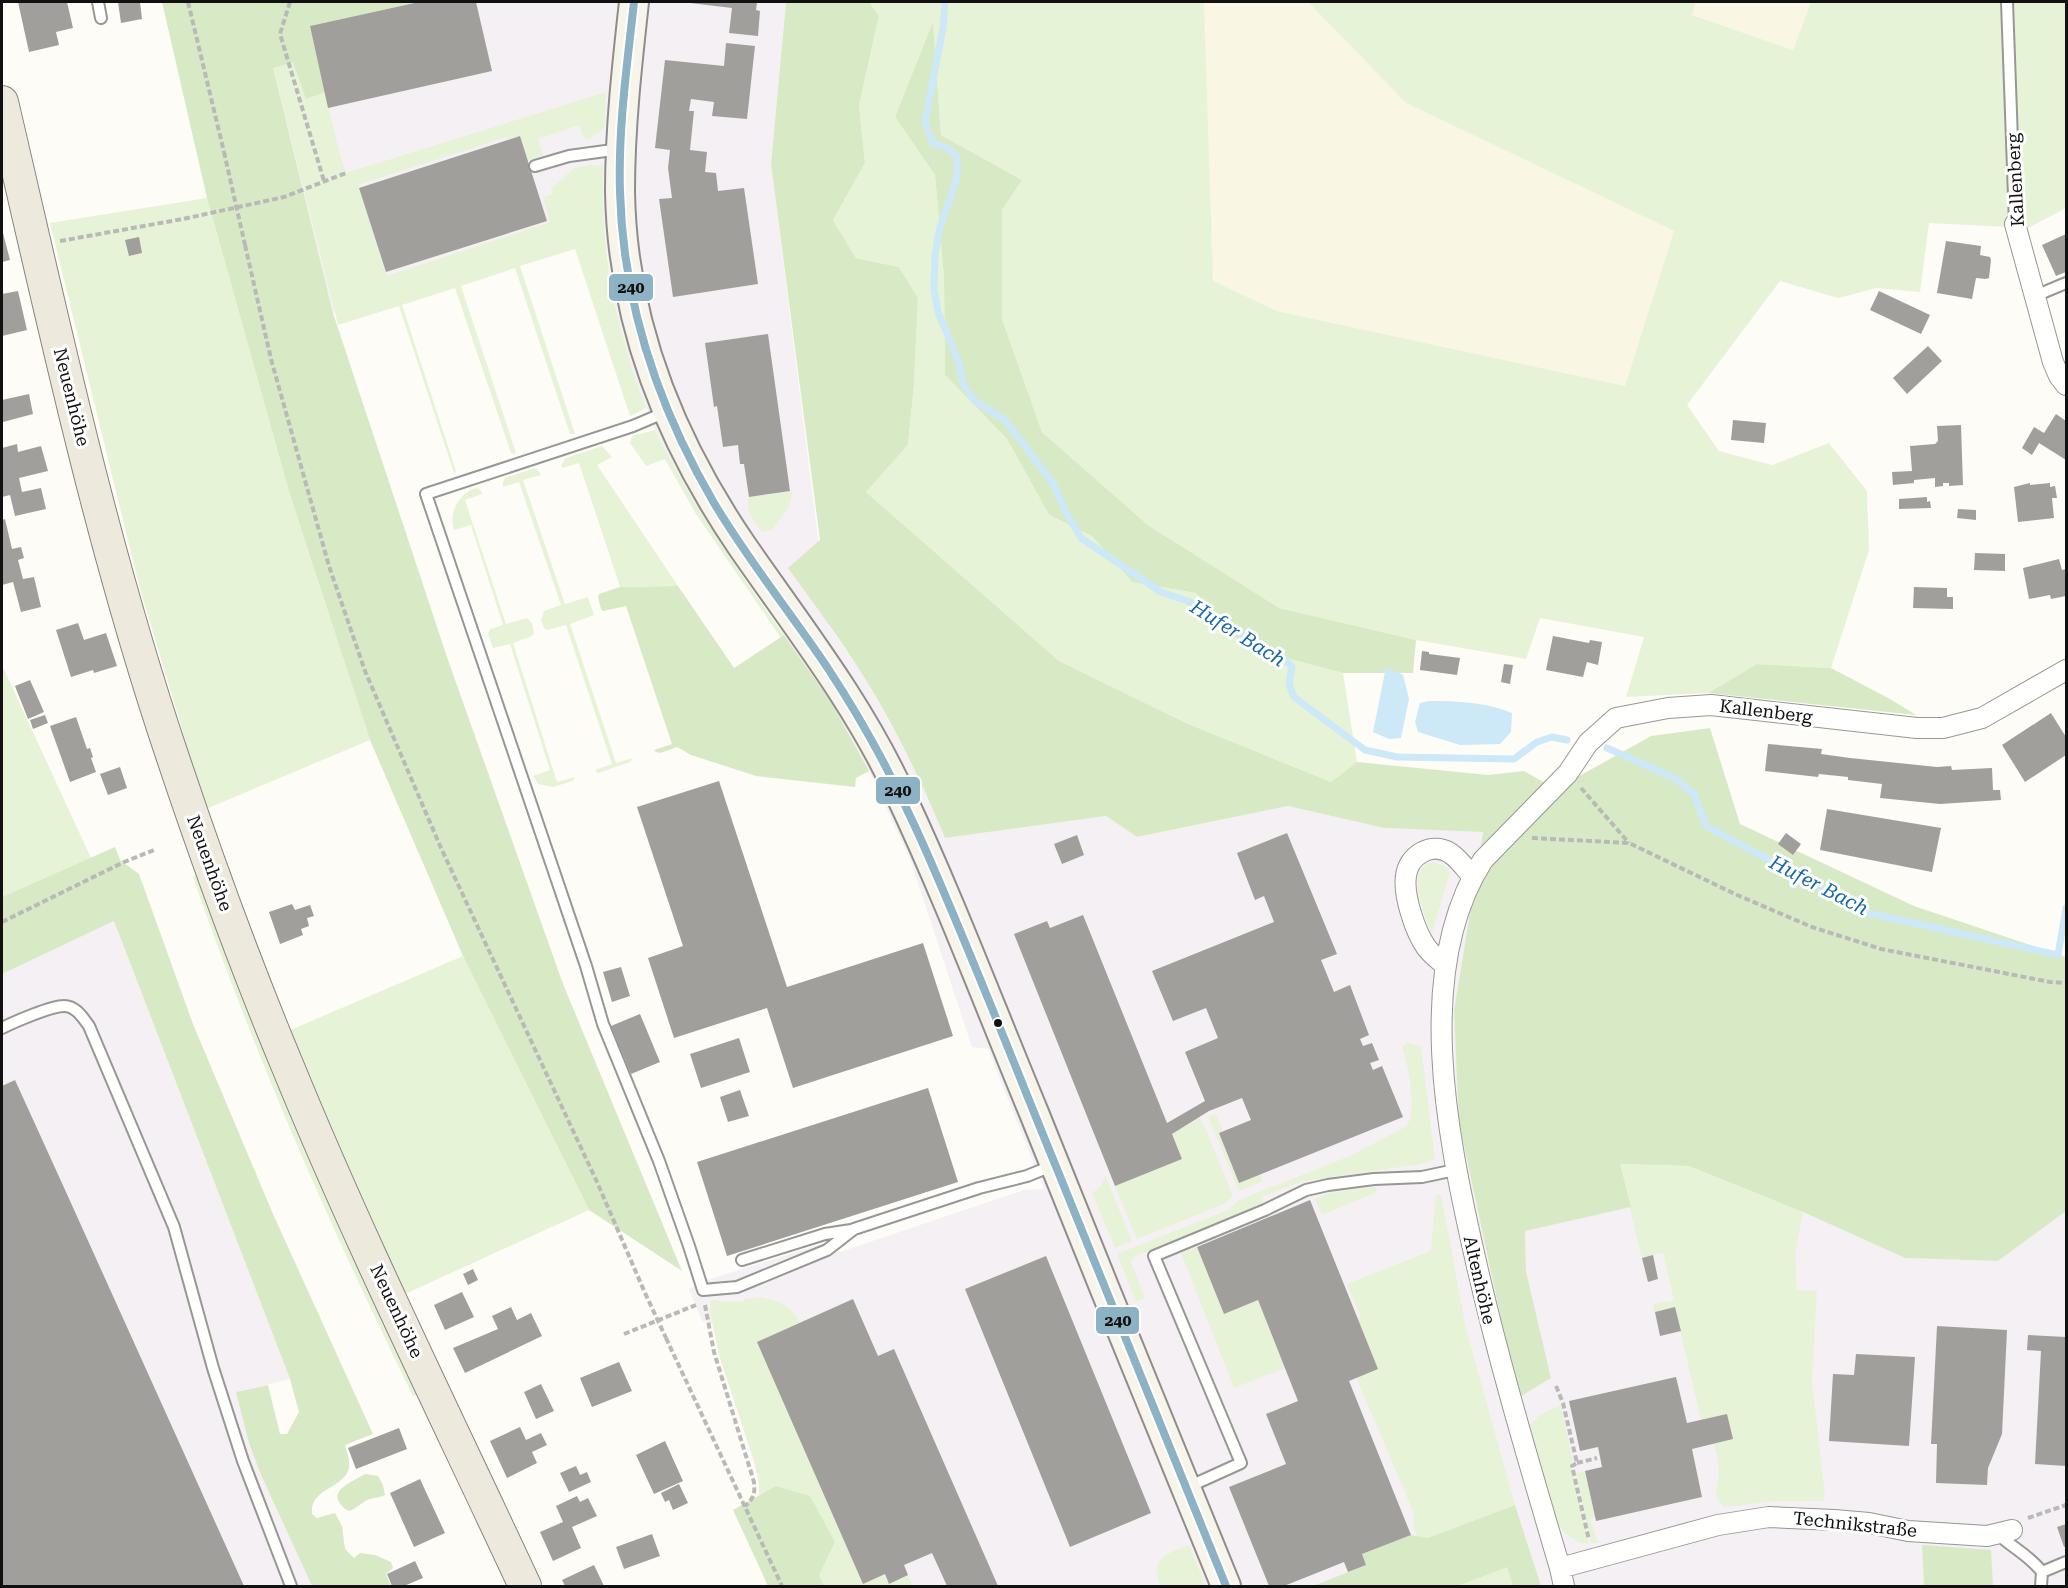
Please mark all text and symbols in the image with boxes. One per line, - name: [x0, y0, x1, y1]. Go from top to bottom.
- street label: Kallenberg: [2002, 132, 2028, 227]
- line badge: 240: [608, 273, 654, 302]
- text: 240: [618, 278, 644, 297]
- street label: Neuenhöhe: [50, 346, 94, 449]
- water label: Hufer Bach: [1185, 594, 1290, 672]
- street label: Kallenberg: [1718, 695, 1815, 727]
- line badge: 240: [875, 776, 921, 805]
- text: 240: [885, 781, 911, 800]
- street label: Neuenhöhe: [183, 812, 237, 914]
- water label: Hufer Bach: [1765, 849, 1872, 920]
- unlabelled marker: [992, 1017, 1004, 1029]
- street label: Altenhöhe: [1460, 1234, 1500, 1326]
- street label: Neuenhöhe: [366, 1261, 428, 1361]
- line badge: 240: [1095, 1306, 1140, 1335]
- text: 240: [1105, 1311, 1131, 1330]
- street label: Technikstraße: [1792, 1507, 1918, 1541]

